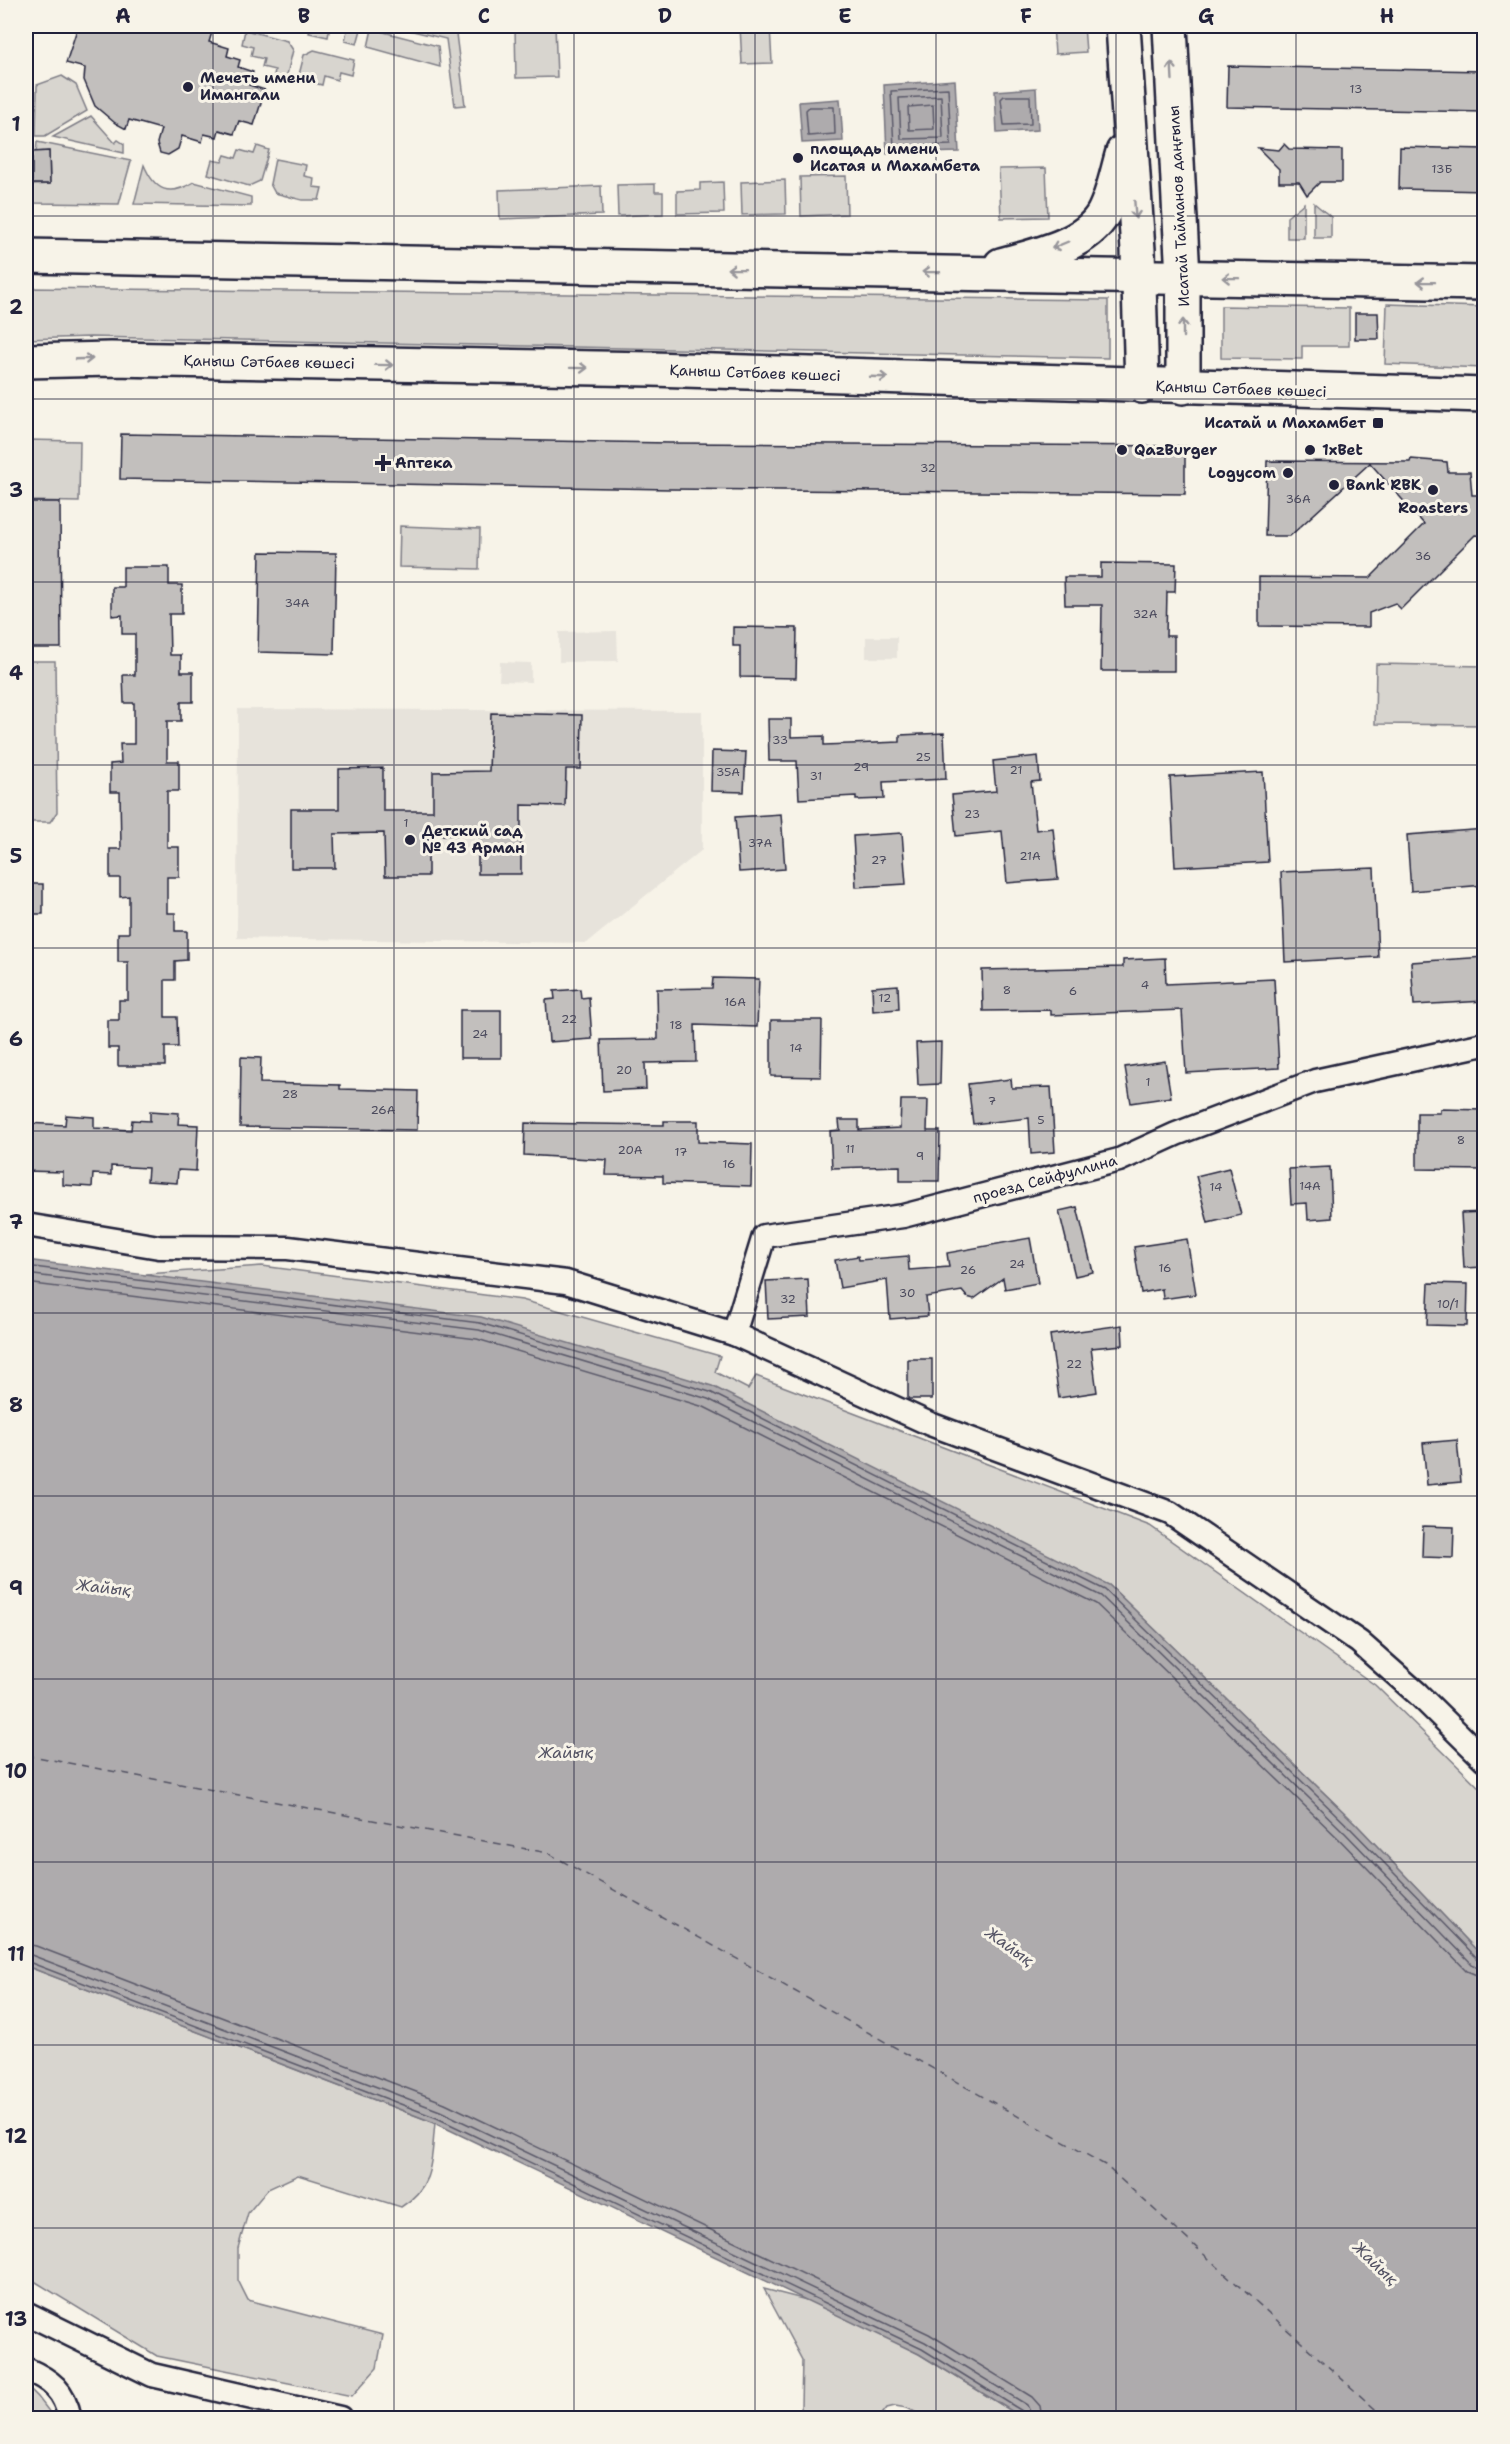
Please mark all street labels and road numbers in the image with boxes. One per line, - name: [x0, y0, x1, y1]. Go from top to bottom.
- street label: Исатай Тайманов даңғылы: [1164, 105, 1194, 307]
- street label: Қаныш Сәтбаев көшесі: [183, 351, 355, 373]
- street label: Қаныш Сәтбаев көшесі: [669, 360, 841, 386]
- street label: Қаныш Сәтбаев көшесі: [1155, 376, 1327, 402]
- street label: проезд Сейфуллина: [971, 1150, 1120, 1208]

